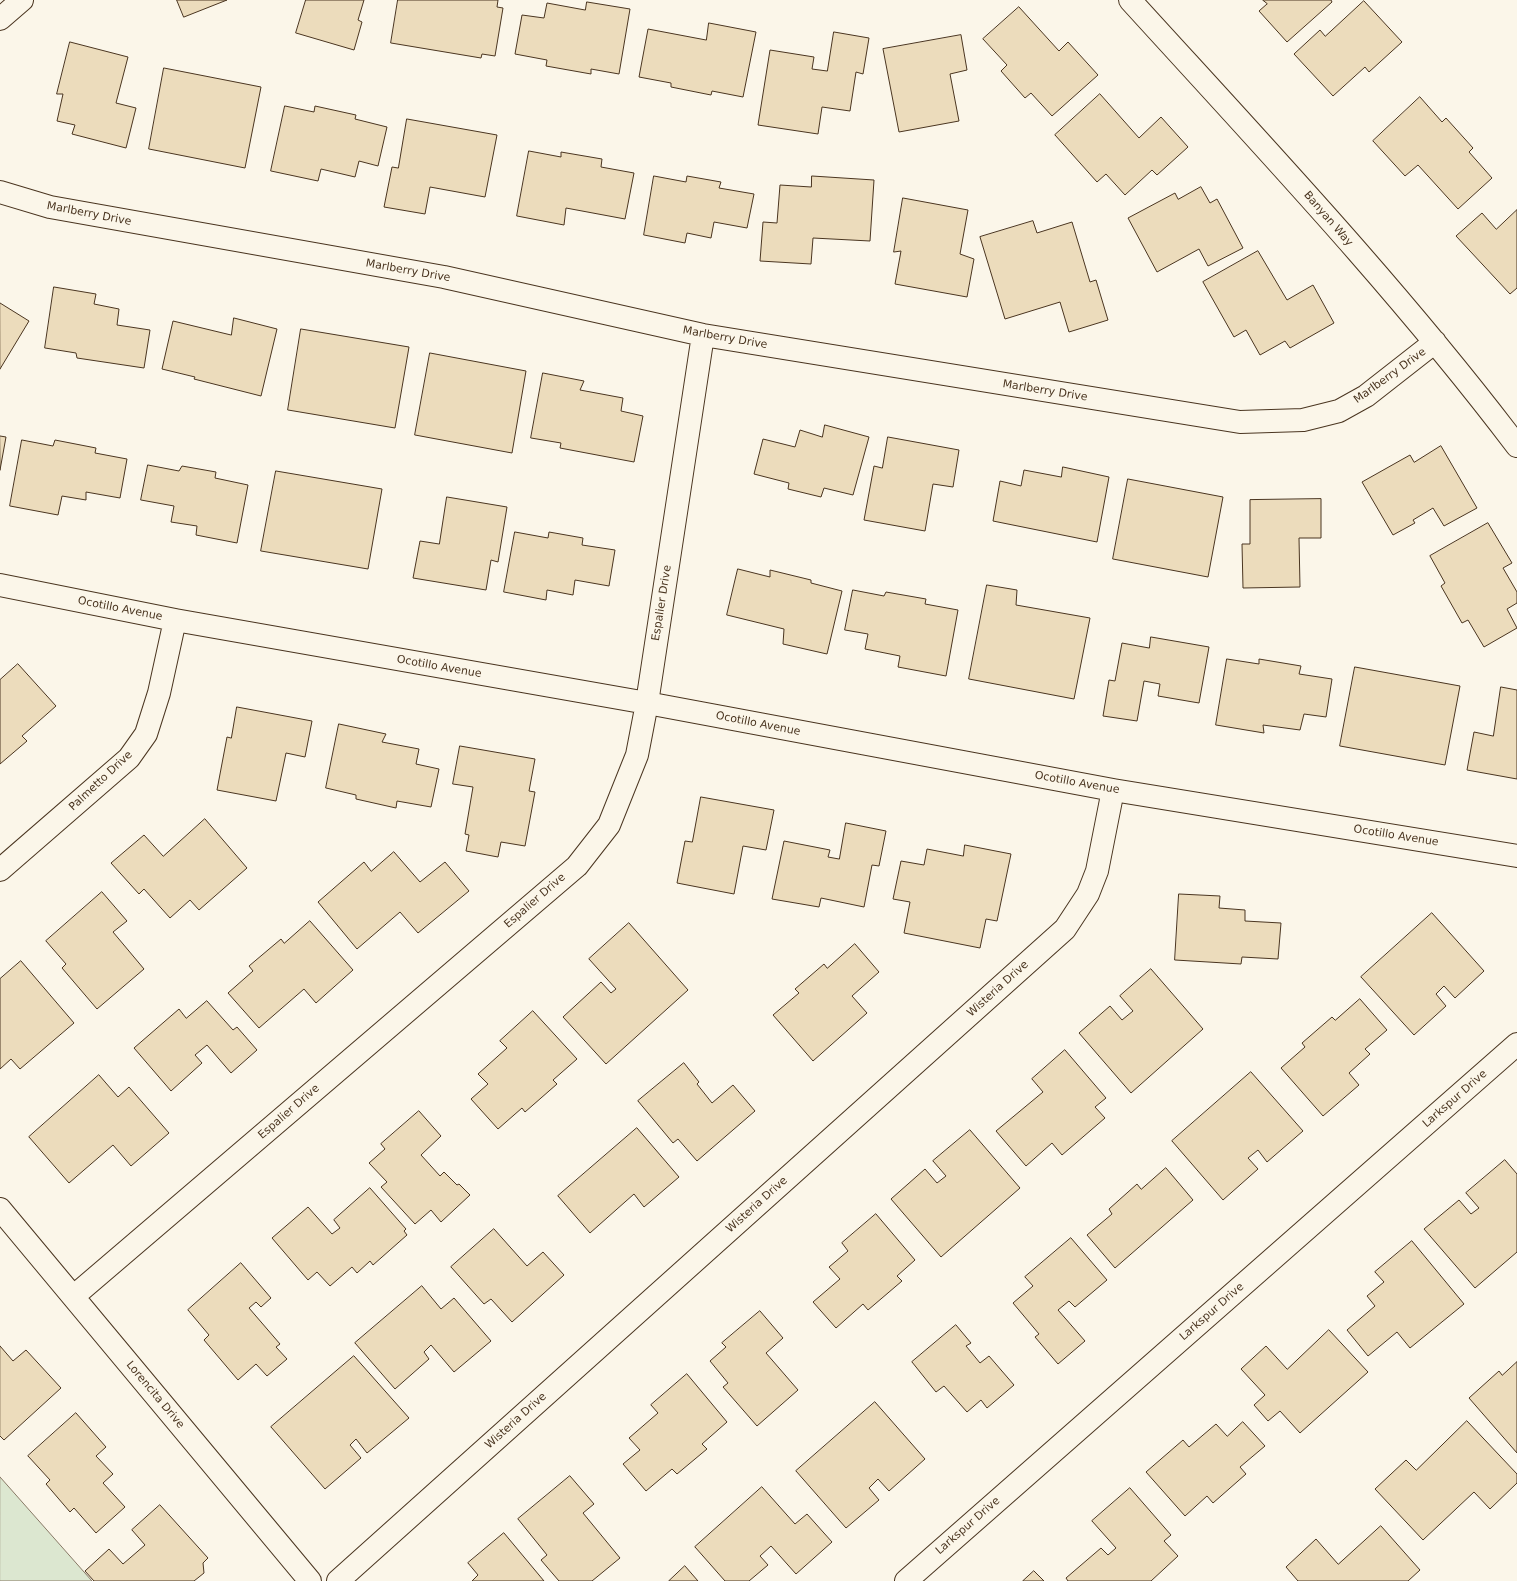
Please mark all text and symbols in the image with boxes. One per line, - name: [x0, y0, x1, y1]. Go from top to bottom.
- street label: Banyan Way: [1301, 189, 1355, 249]
- street label: Marlberry Drive: [46, 199, 132, 229]
- street label: Marlberry Drive: [365, 257, 451, 285]
- street label: Marlberry Drive: [682, 324, 768, 352]
- street label: Marlberry Drive: [1351, 345, 1429, 407]
- street label: Marlberry Drive: [1002, 378, 1088, 404]
- street label: Espalier Drive: [649, 564, 675, 642]
- street label: Ocotillo Avenue: [77, 594, 163, 624]
- street label: Ocotillo Avenue: [396, 653, 482, 681]
- street label: Ocotillo Avenue: [715, 709, 801, 739]
- street label: Palmetto Drive: [67, 748, 135, 814]
- street label: Ocotillo Avenue: [1034, 769, 1120, 797]
- street label: Ocotillo Avenue: [1352, 823, 1440, 849]
- street label: Espalier Drive: [502, 871, 568, 931]
- street label: Wisteria Drive: [965, 958, 1031, 1020]
- street label: Larkspur Drive: [1420, 1068, 1490, 1130]
- street label: Espalier Drive: [256, 1082, 322, 1142]
- street label: Wisteria Drive: [724, 1174, 790, 1236]
- street label: Larkspur Drive: [1177, 1281, 1247, 1343]
- street label: Lorencita Drive: [123, 1359, 187, 1431]
- street label: Wisteria Drive: [483, 1390, 549, 1452]
- street label: Larkspur Drive: [933, 1495, 1003, 1557]

